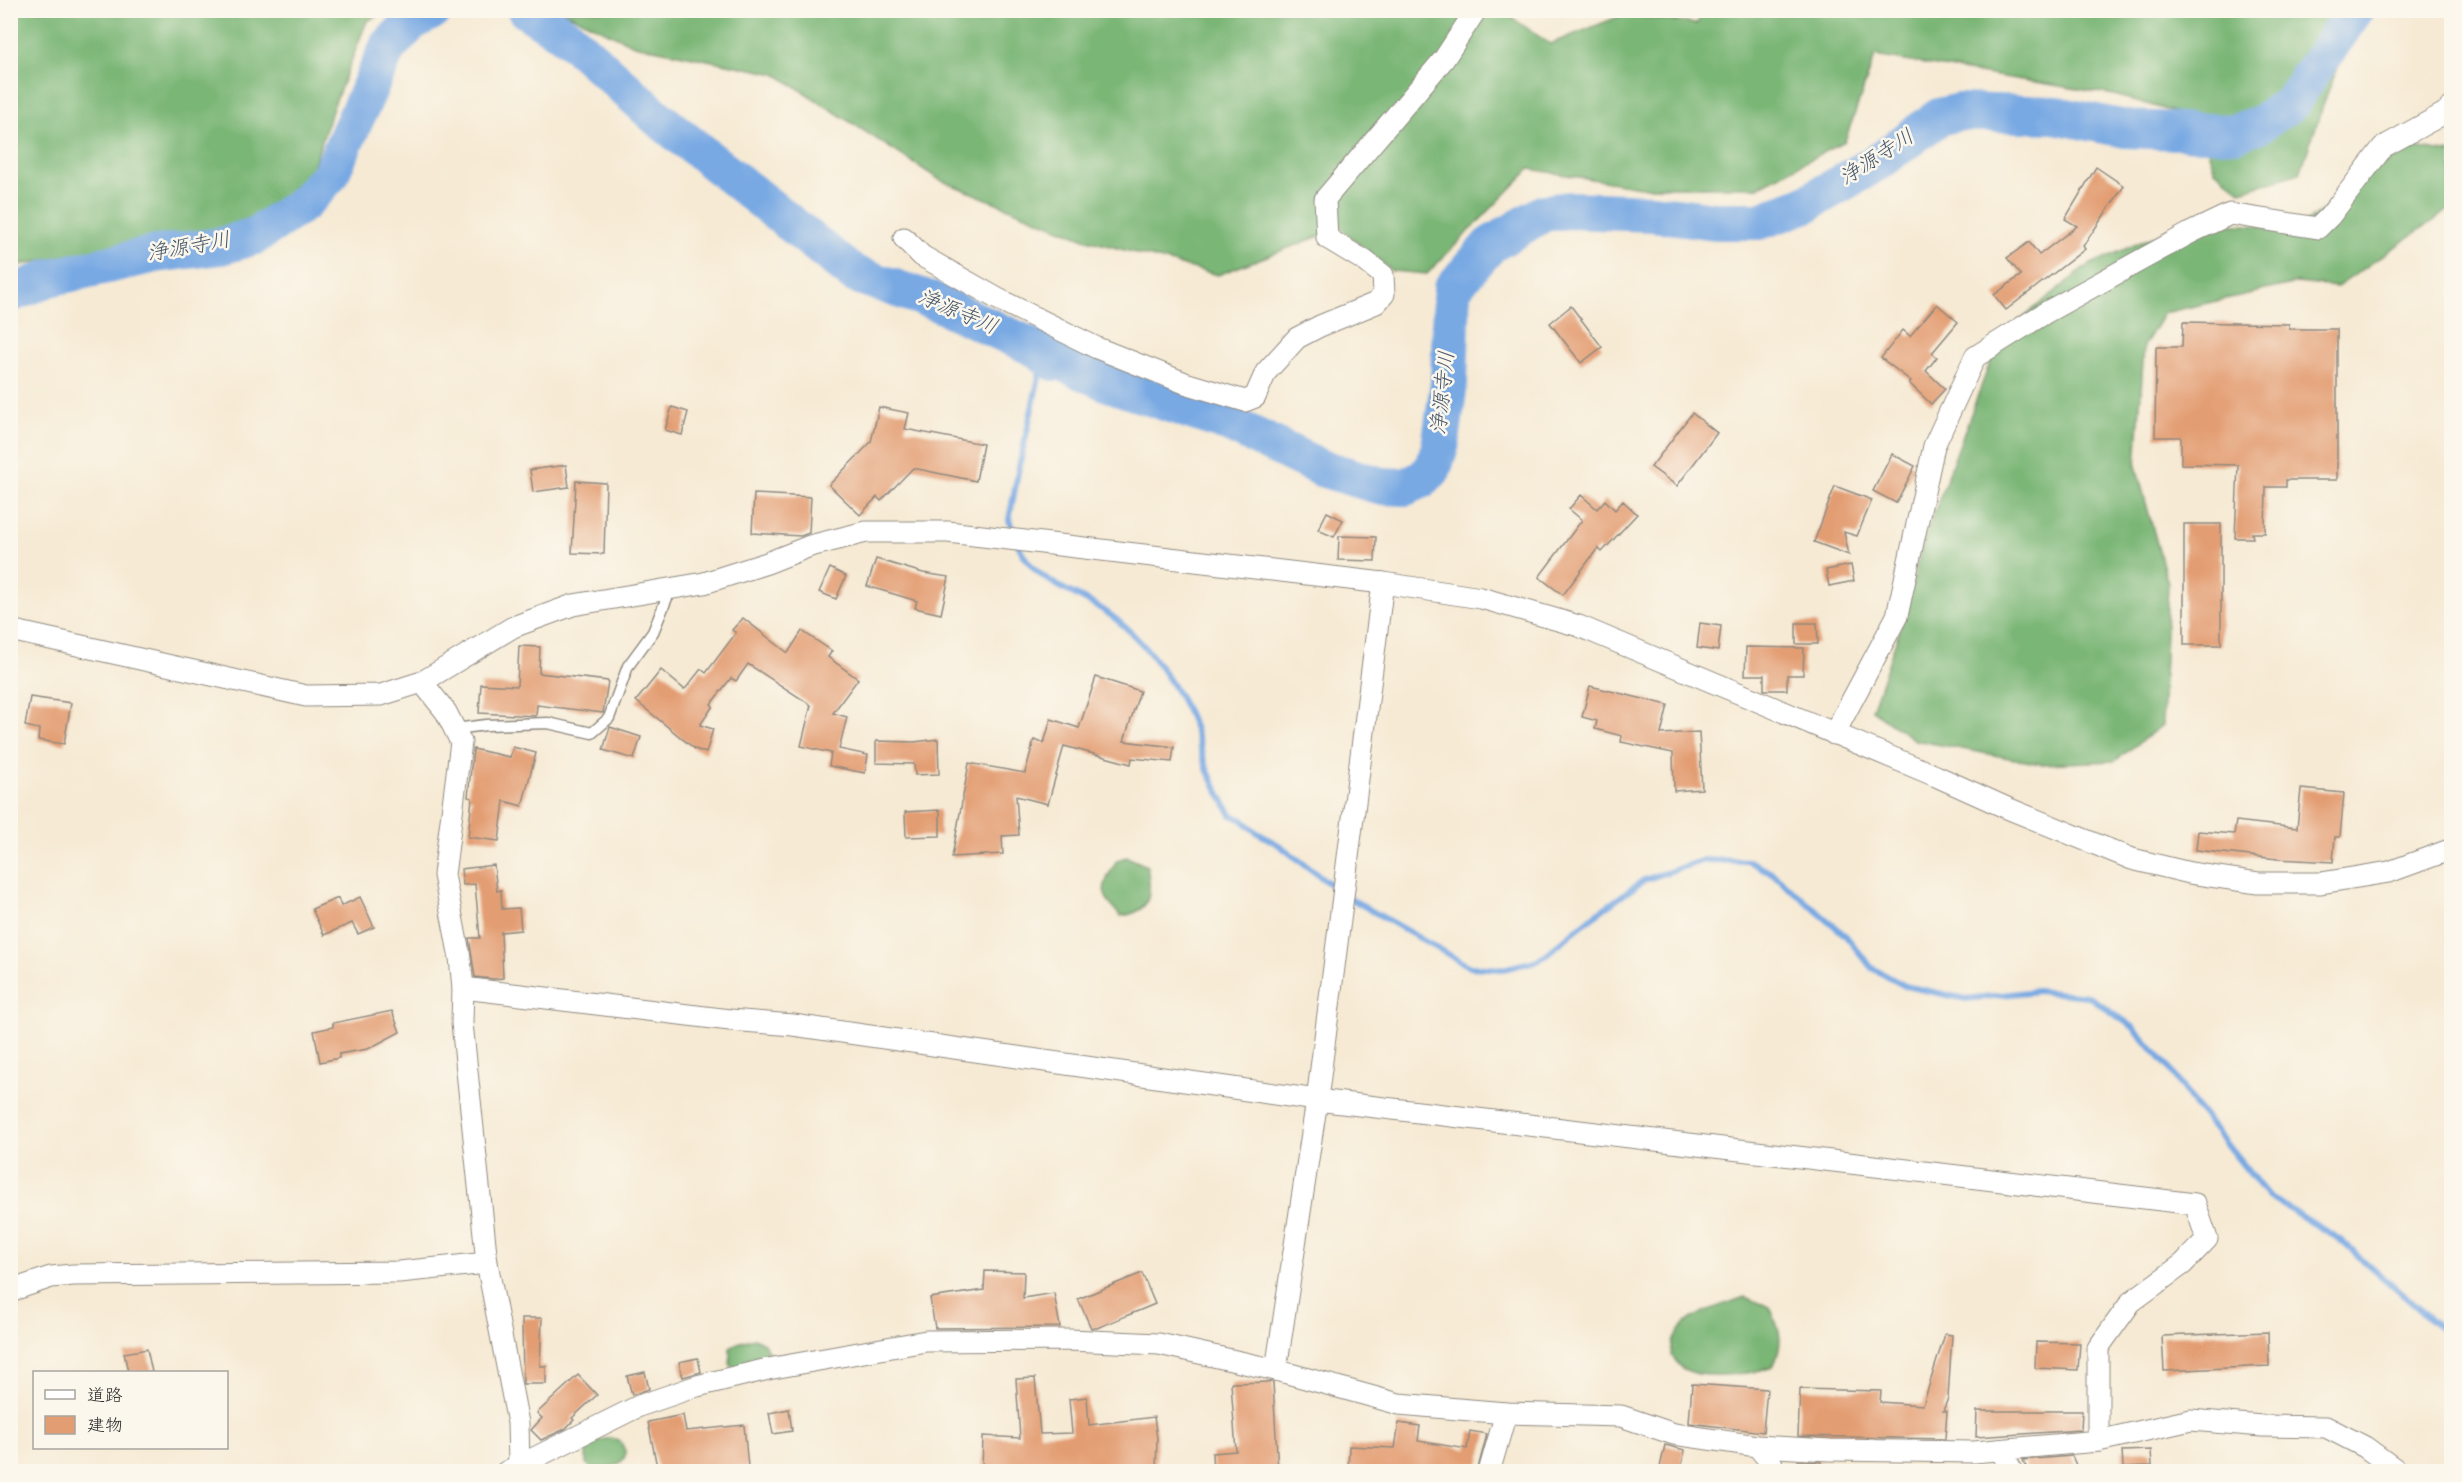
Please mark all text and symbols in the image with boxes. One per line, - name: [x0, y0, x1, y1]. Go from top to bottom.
- water label: 浄源寺川: [1835, 124, 1921, 194]
- water label: 浄源寺川: [145, 227, 233, 271]
- water label: 浄源寺川: [912, 284, 1002, 344]
- water label: 浄源寺川: [1426, 350, 1464, 436]
- legend: [33, 1371, 228, 1449]
- text: 道路: [87, 1385, 123, 1410]
- text: 建物: [87, 1415, 123, 1440]

